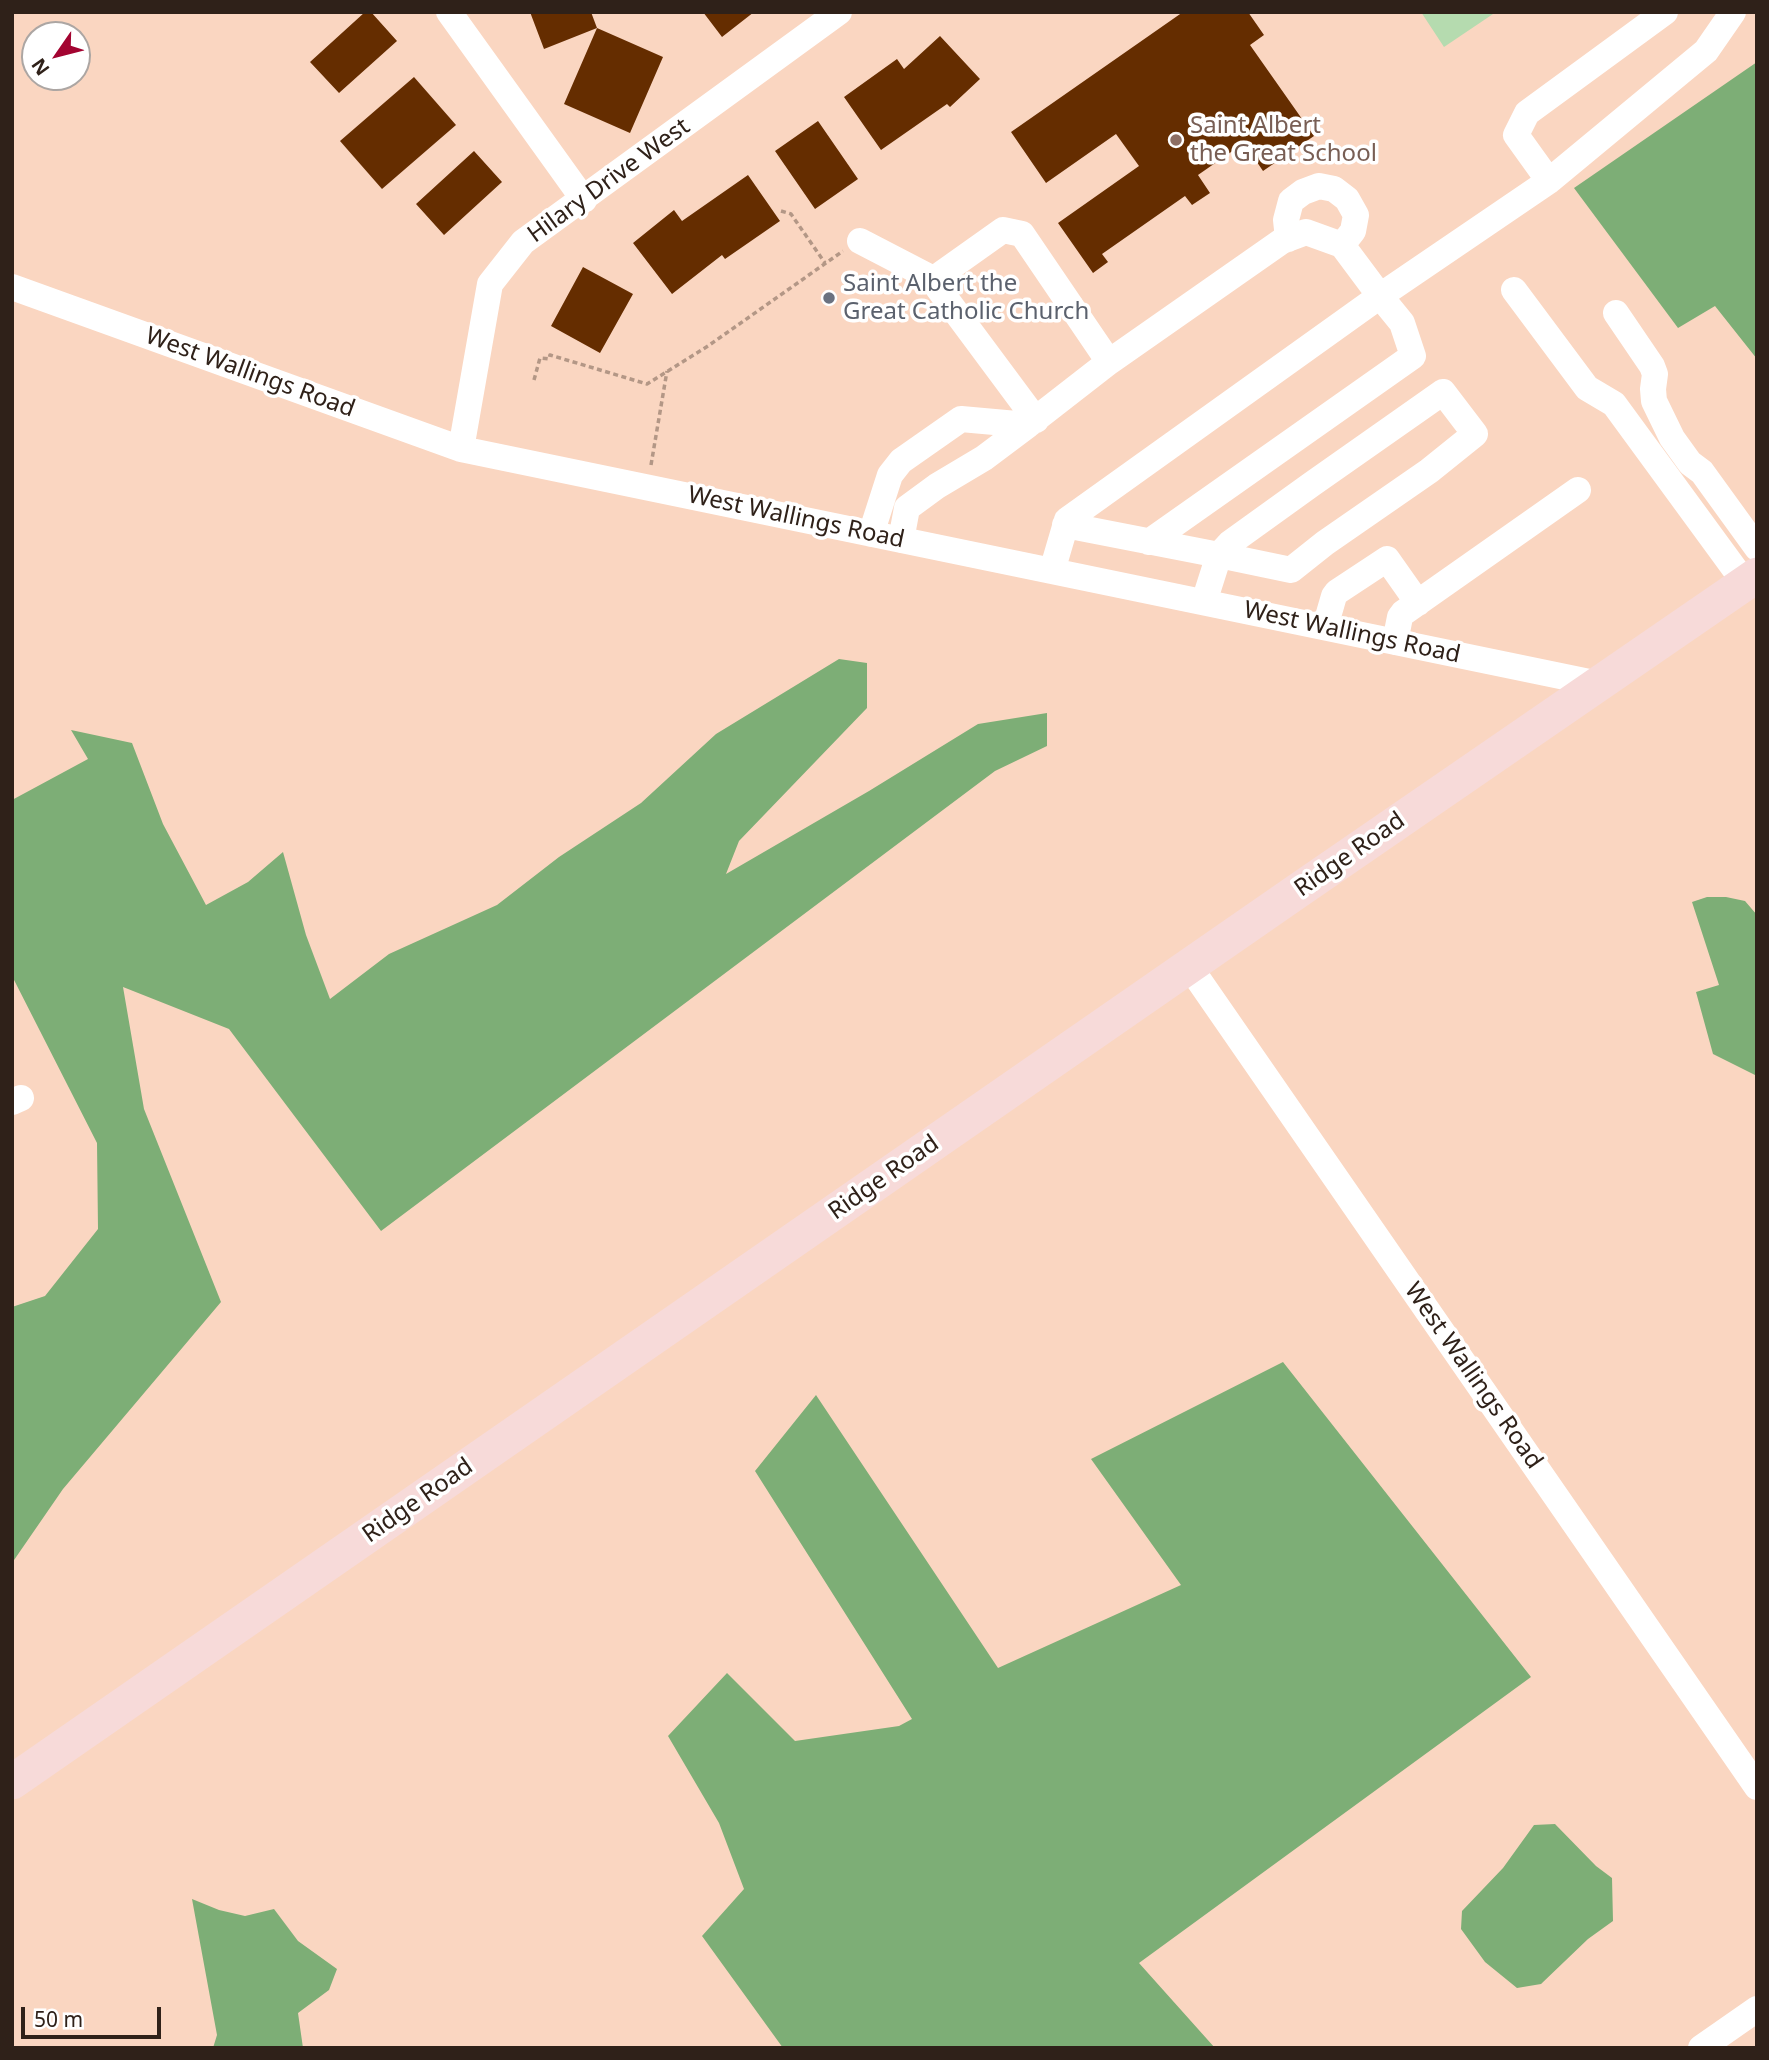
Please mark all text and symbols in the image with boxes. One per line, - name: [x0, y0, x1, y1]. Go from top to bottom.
- north arrow: [21, 21, 91, 91]
- text: N: [25, 53, 56, 81]
- place label: Saint Albert the Great School: [1190, 112, 1377, 168]
- street label: Hilary Drive West: [522, 113, 696, 249]
- marker: Saint Albert the Great School: [1168, 132, 1184, 148]
- place label: Saint Albert the Great Catholic Church: [843, 270, 1089, 326]
- marker: Saint Albert the Great Catholic Church: [821, 290, 837, 306]
- street label: West Wallings Road: [141, 322, 359, 424]
- street label: West Wallings Road: [685, 481, 907, 555]
- street label: West Wallings Road: [1241, 596, 1463, 670]
- street label: Ridge Road: [1289, 806, 1411, 904]
- street label: Ridge Road: [823, 1129, 945, 1227]
- street label: West Wallings Road: [1398, 1277, 1548, 1475]
- street label: Ridge Road: [357, 1452, 479, 1550]
- scale bar: [24, 1994, 164, 2038]
- text: 50 m: [34, 2005, 83, 2033]

